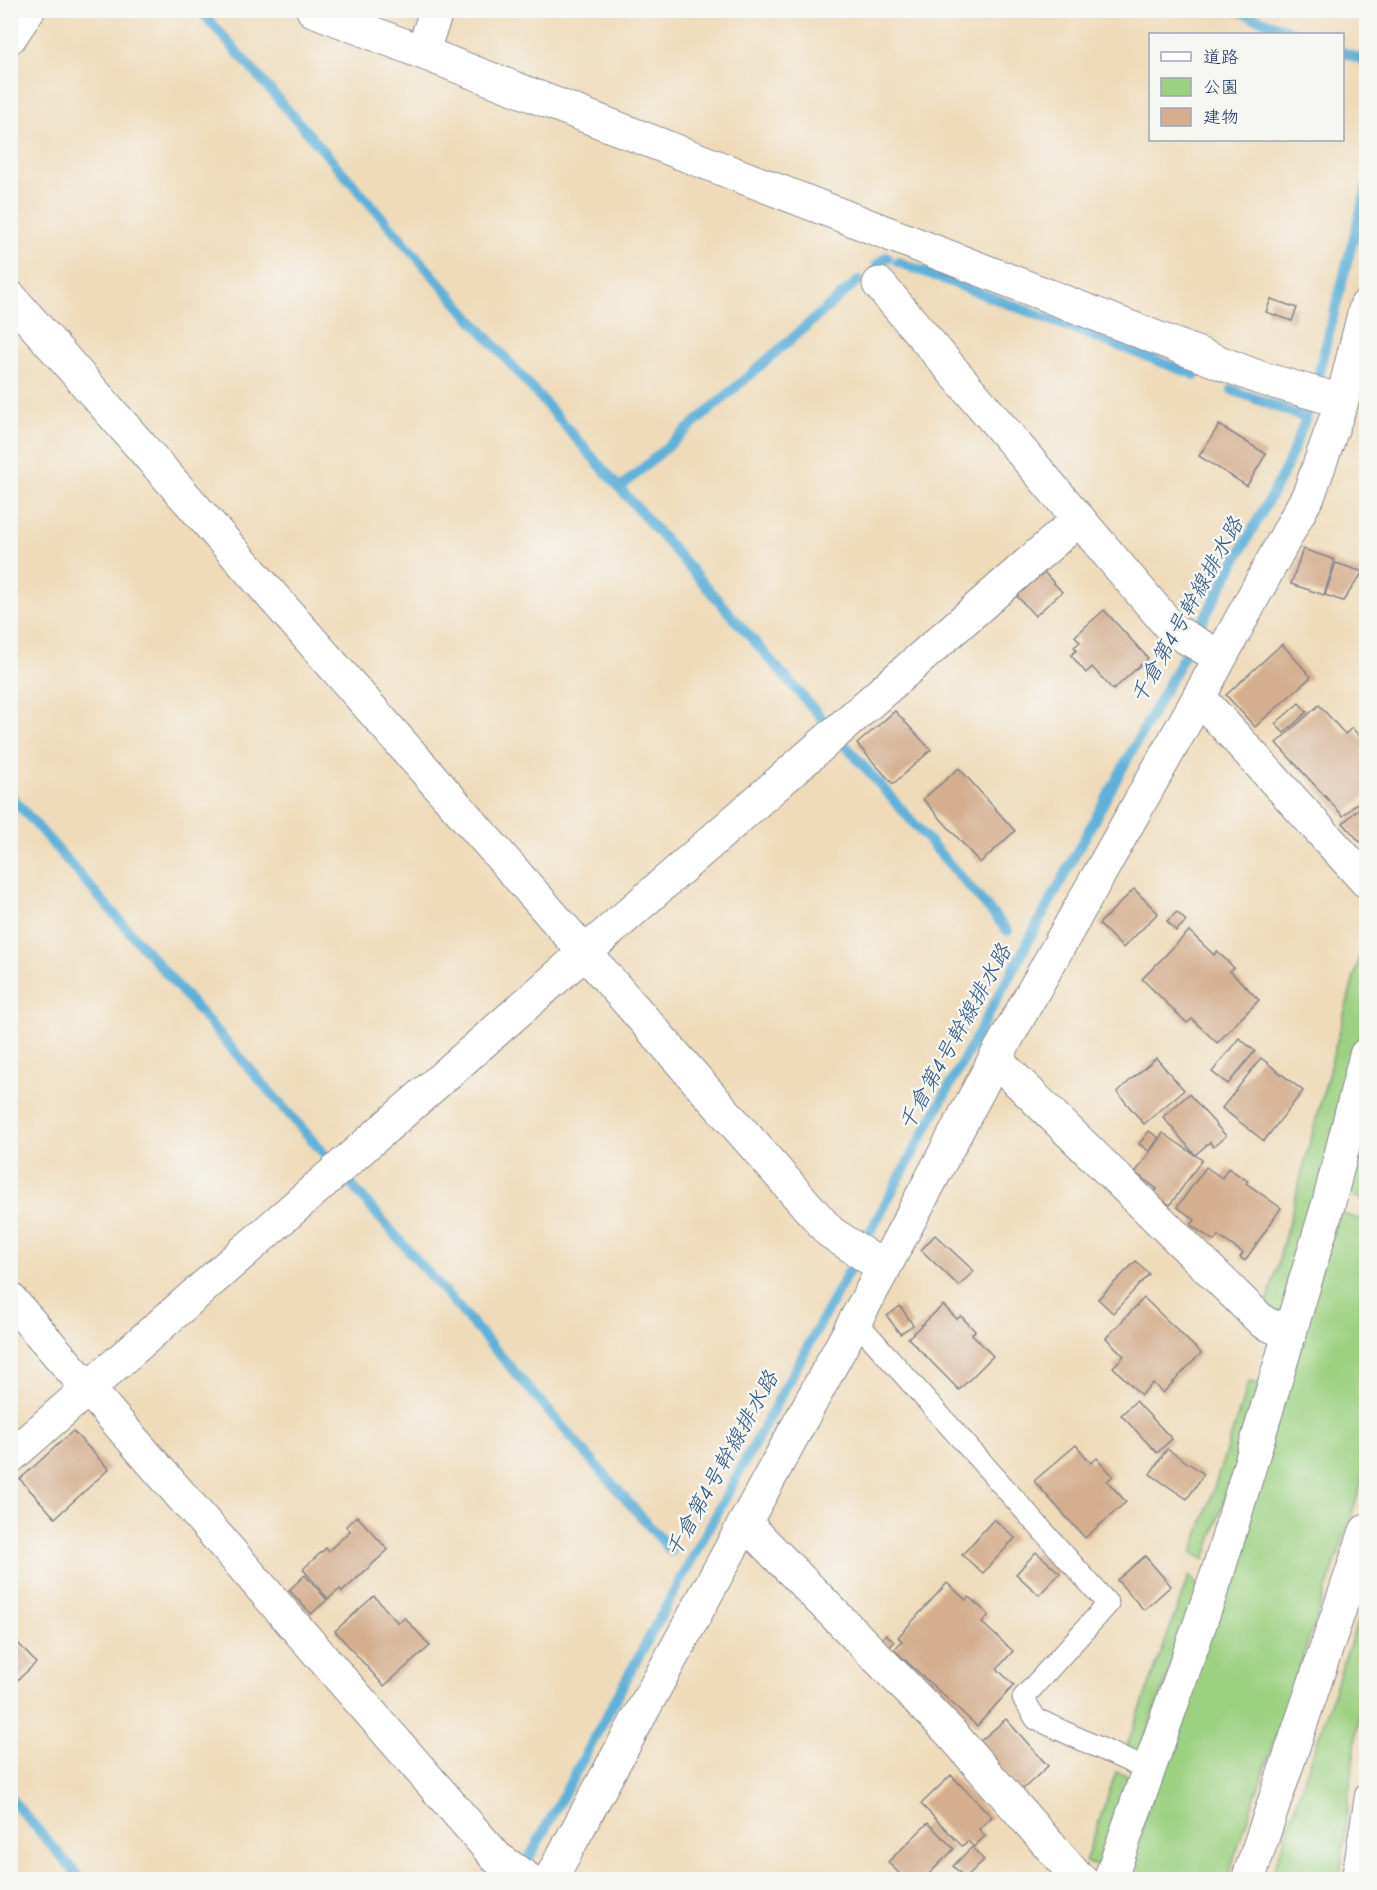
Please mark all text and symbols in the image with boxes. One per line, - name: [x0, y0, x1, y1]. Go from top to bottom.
- legend: [1149, 33, 1344, 141]
- text: 道路: [1203, 47, 1239, 68]
- text: 公園: [1203, 77, 1239, 98]
- text: 建物: [1203, 107, 1239, 128]
- water label: 千倉第4号幹線排水路: [1125, 511, 1250, 708]
- water label: 千倉第4号幹線排水路: [893, 938, 1018, 1135]
- water label: 千倉第4号幹線排水路: [660, 1365, 785, 1562]

